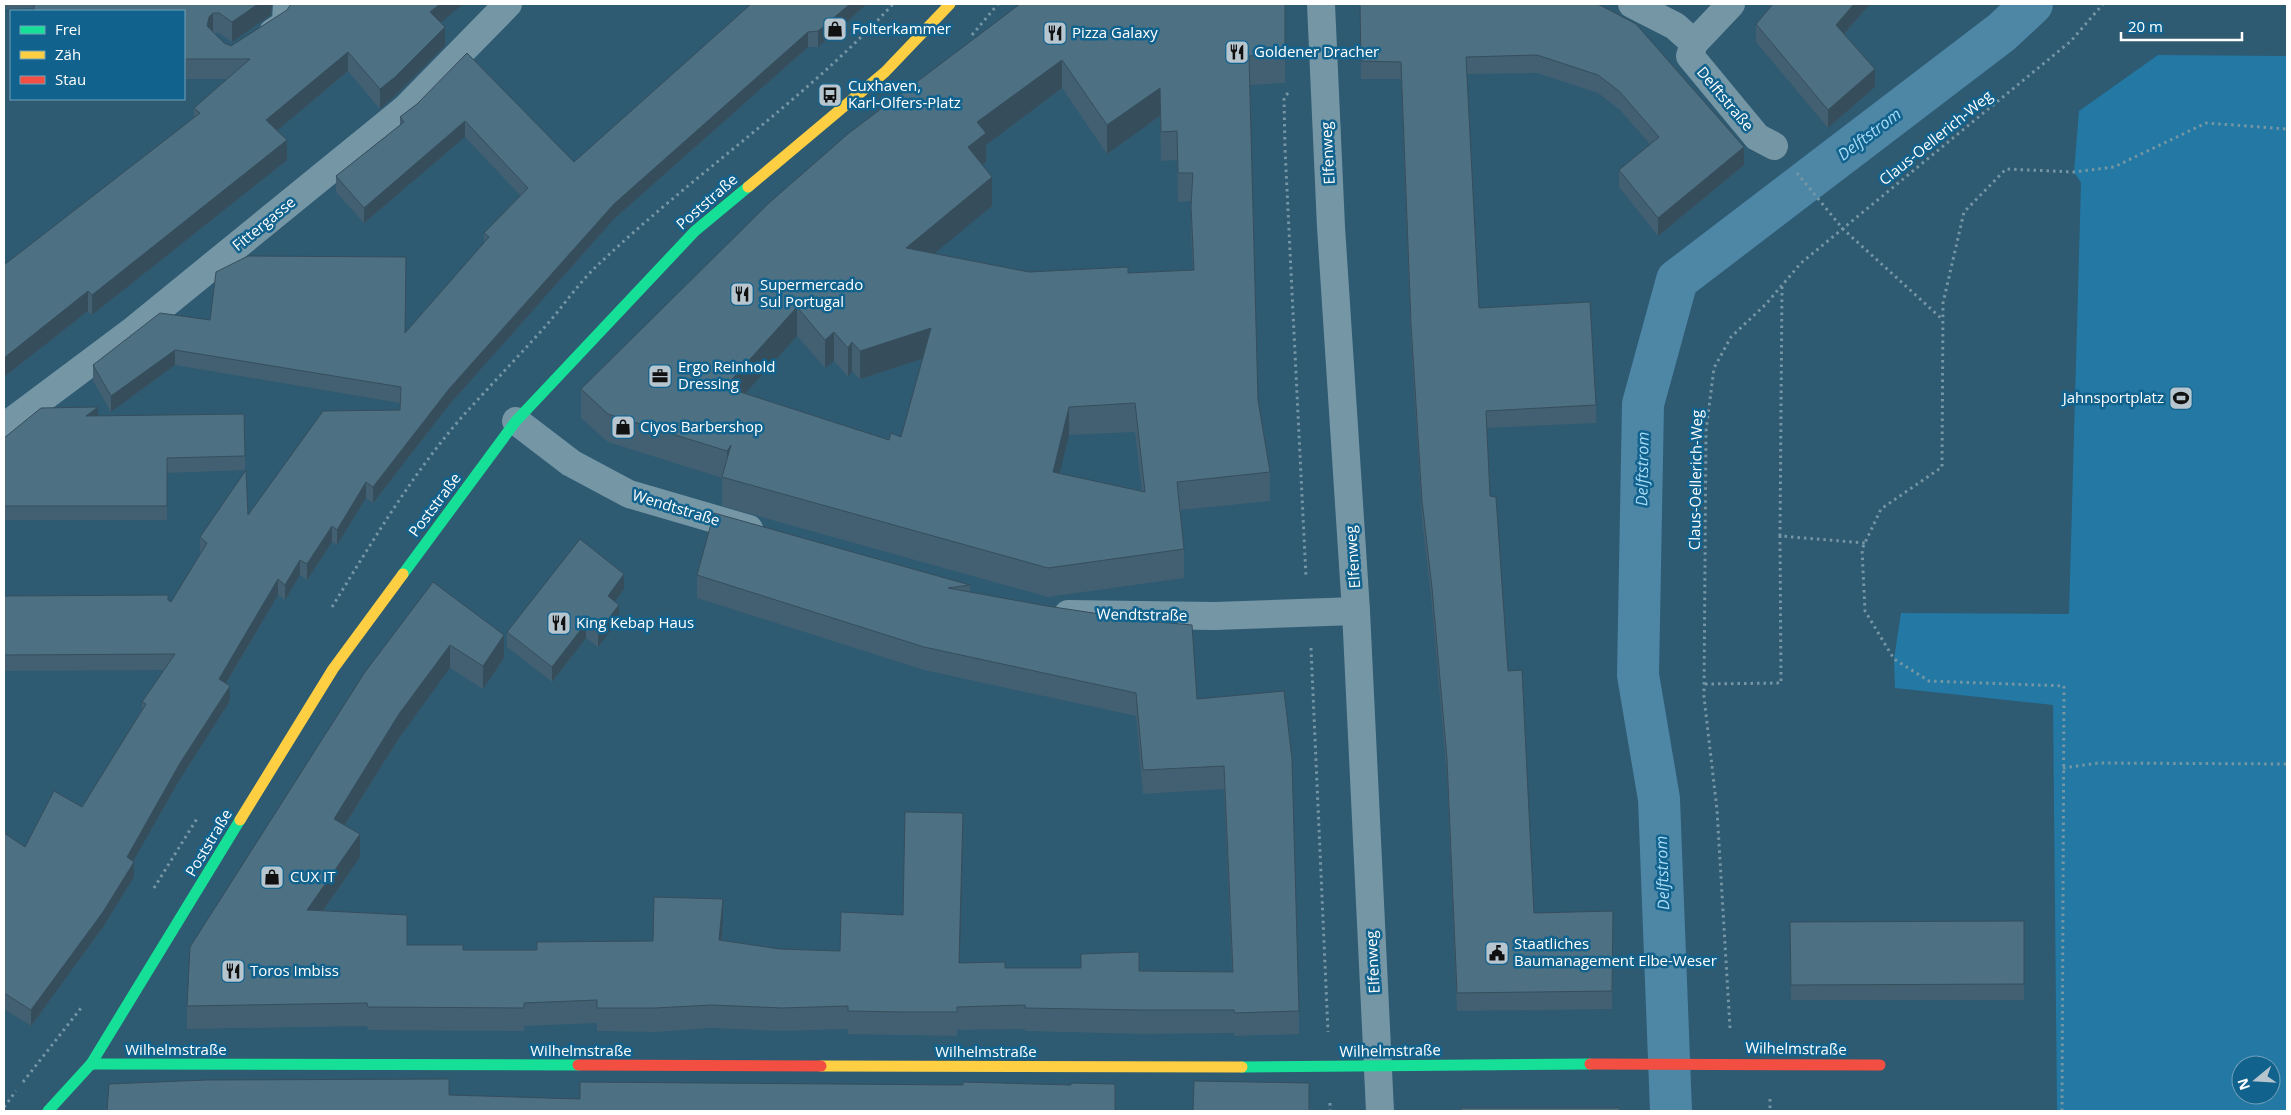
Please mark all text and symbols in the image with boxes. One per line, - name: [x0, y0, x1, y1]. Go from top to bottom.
- legend: [10, 10, 185, 100]
- scale bar: [2121, 10, 2242, 42]
- shop icon: Folterkammer: [822, 16, 848, 42]
- text: 20 m: [2128, 16, 2163, 36]
- place label: Folterkammer: [852, 18, 951, 38]
- text: Frei: [55, 19, 81, 39]
- restaurant icon: Pizza Galaxy: [1042, 20, 1068, 46]
- place label: Pizza Galaxy: [1072, 22, 1158, 42]
- restaurant icon: Goldener Dracher: [1224, 39, 1250, 65]
- place label: Goldener Dracher: [1254, 41, 1379, 61]
- text: Zäh: [55, 44, 81, 64]
- street label: Delftstraße: [1693, 62, 1759, 135]
- text: Stau: [55, 69, 86, 89]
- place label: Cuxhaven, Karl-Olfers-Platz: [848, 75, 961, 112]
- bus stop icon: Cuxhaven, Karl-Olfers-Platz: [817, 82, 843, 108]
- street label: Claus-Oellerich-Weg: [1875, 85, 1996, 189]
- water label: Delftstrom: [1833, 103, 1905, 165]
- street label: Elfenweg: [1315, 121, 1339, 185]
- street label: Poststraße: [671, 169, 741, 233]
- street label: Fittergasse: [228, 192, 299, 255]
- place label: Supermercado Sul Portugal: [760, 274, 863, 311]
- restaurant icon: Supermercado Sul Portugal: [729, 281, 755, 307]
- place label: Ergo Reinhold Dressing: [678, 356, 775, 393]
- office icon: Ergo Reinhold Dressing: [647, 363, 673, 389]
- sports icon: Jahnsportplatz: [2168, 385, 2194, 411]
- place label: Jahnsportplatz: [2061, 387, 2164, 407]
- street label: Claus-Oellerich-Weg: [1684, 410, 1706, 550]
- shop icon: Ciyos Barbershop: [610, 414, 636, 440]
- place label: Ciyos Barbershop: [640, 416, 763, 436]
- water label: Delftstrom: [1630, 432, 1654, 506]
- street label: Poststraße: [404, 468, 465, 540]
- street label: Wendtstraße: [630, 484, 723, 530]
- street label: Elfenweg: [1340, 525, 1364, 589]
- street label: Wendtstraße: [1096, 603, 1188, 625]
- restaurant icon: King Kebap Haus: [546, 610, 572, 636]
- place label: King Kebap Haus: [576, 612, 694, 632]
- street label: Poststraße: [180, 805, 236, 880]
- water label: Delftstrom: [1650, 835, 1674, 911]
- shop icon: CUX IT: [259, 864, 285, 890]
- place label: CUX IT: [290, 866, 336, 886]
- street label: Elfenweg: [1360, 930, 1384, 994]
- place label: Staatliches Baumanagement Elbe-Weser: [1514, 933, 1717, 970]
- public building icon: Staatliches Baumanagement Elbe-Weser: [1484, 940, 1510, 966]
- restaurant icon: Toros Imbiss: [220, 958, 246, 984]
- place label: Toros Imbiss: [250, 960, 339, 980]
- street label: Wilhelmstraße: [1745, 1037, 1847, 1059]
- street label: Wilhelmstraße: [125, 1039, 227, 1059]
- street label: Wilhelmstraße: [1339, 1039, 1441, 1061]
- street label: Wilhelmstraße: [530, 1040, 632, 1060]
- street label: Wilhelmstraße: [935, 1041, 1037, 1061]
- north arrow: [2231, 1055, 2281, 1105]
- text: N: [2232, 1076, 2254, 1093]

